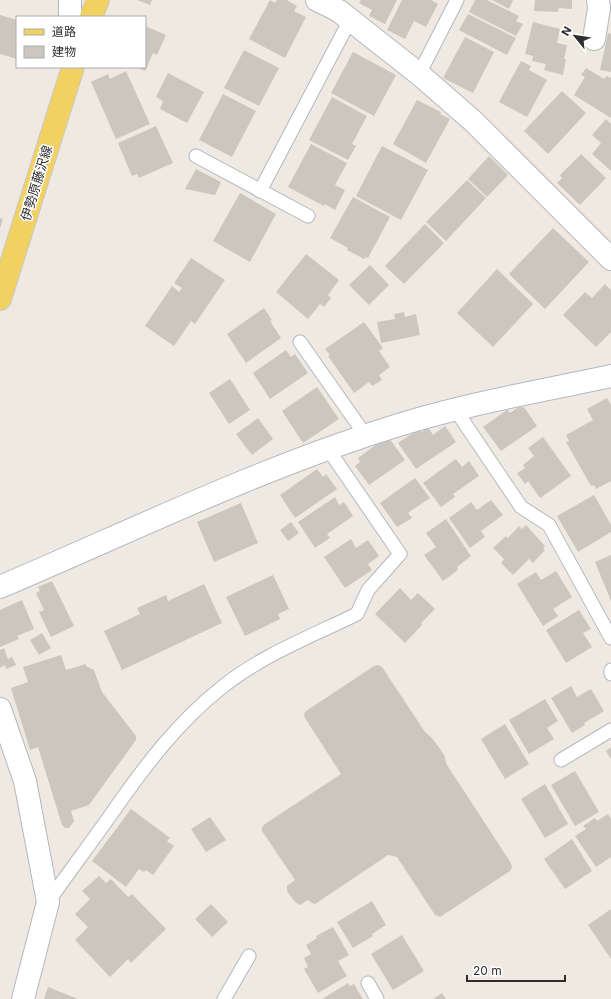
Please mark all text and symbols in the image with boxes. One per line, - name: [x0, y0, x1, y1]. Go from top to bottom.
- legend: [16, 16, 146, 68]
- north arrow: [555, 16, 595, 56]
- text: 道路: [52, 24, 76, 39]
- text: N: [558, 24, 574, 38]
- text: 建物: [52, 44, 76, 59]
- street label: 伊勢原藤沢線: [17, 143, 55, 223]
- scale bar: [467, 957, 565, 983]
- text: 20 m: [473, 963, 502, 978]

